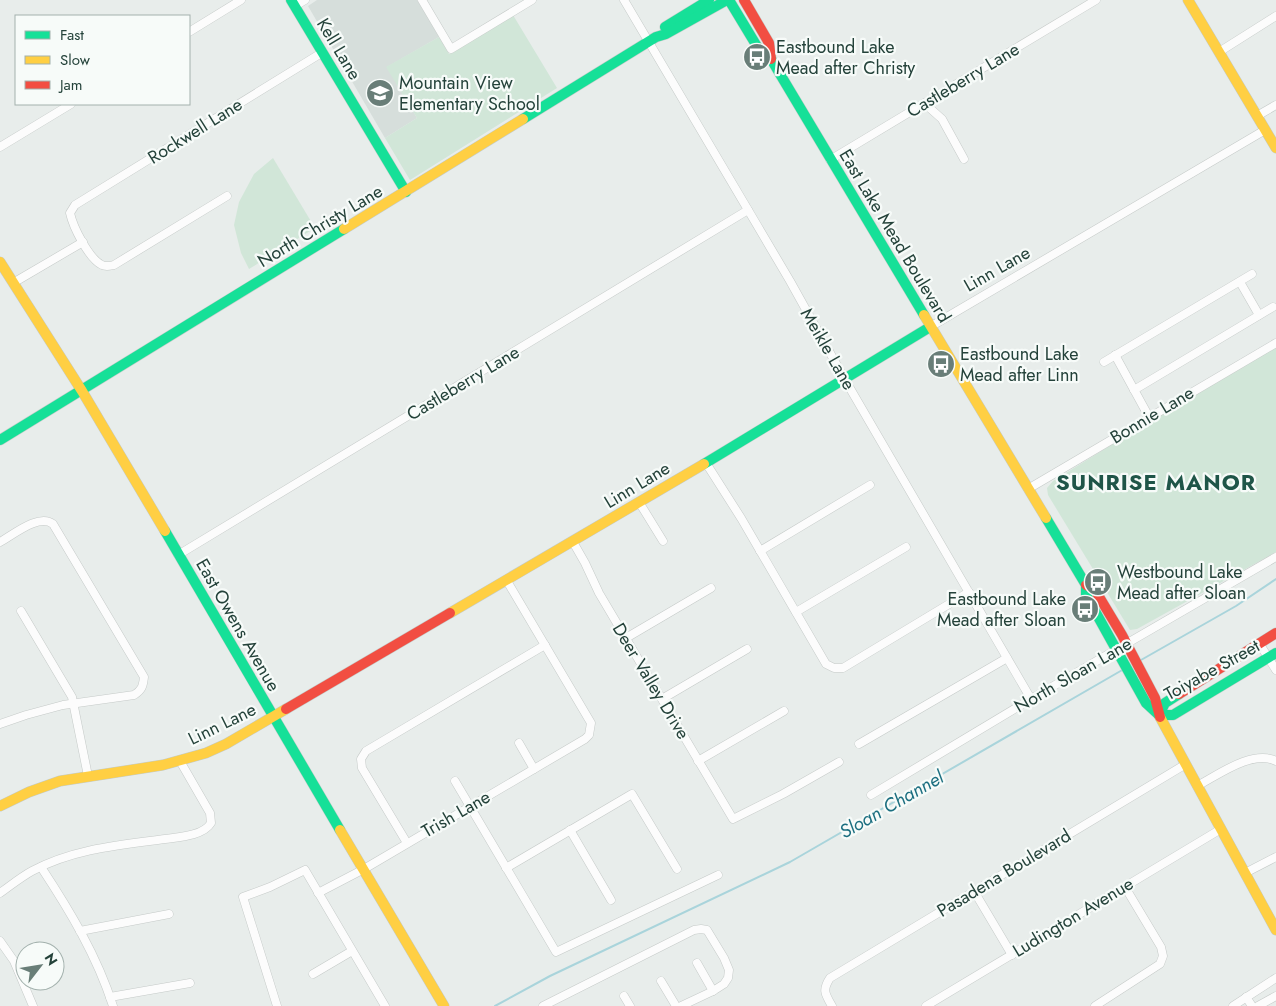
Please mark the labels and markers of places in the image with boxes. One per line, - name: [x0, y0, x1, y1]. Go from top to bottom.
- place label: Eastbound Lake Mead after Christy: [776, 34, 915, 81]
- bus stop icon: Eastbound Lake Mead after Christy: [742, 42, 772, 72]
- place label: Mountain View Elementary School: [399, 70, 540, 117]
- school or university icon: Mountain View Elementary School: [365, 78, 395, 108]
- place label: Eastbound Lake Mead after Linn: [960, 341, 1079, 388]
- bus stop icon: Eastbound Lake Mead after Linn: [926, 349, 956, 379]
- place label: Westbound Lake Mead after Sloan: [1117, 559, 1246, 606]
- bus stop icon: Westbound Lake Mead after Sloan: [1083, 567, 1113, 597]
- place label: Eastbound Lake Mead after Sloan: [937, 586, 1066, 633]
- bus stop icon: Eastbound Lake Mead after Sloan: [1070, 594, 1100, 624]

